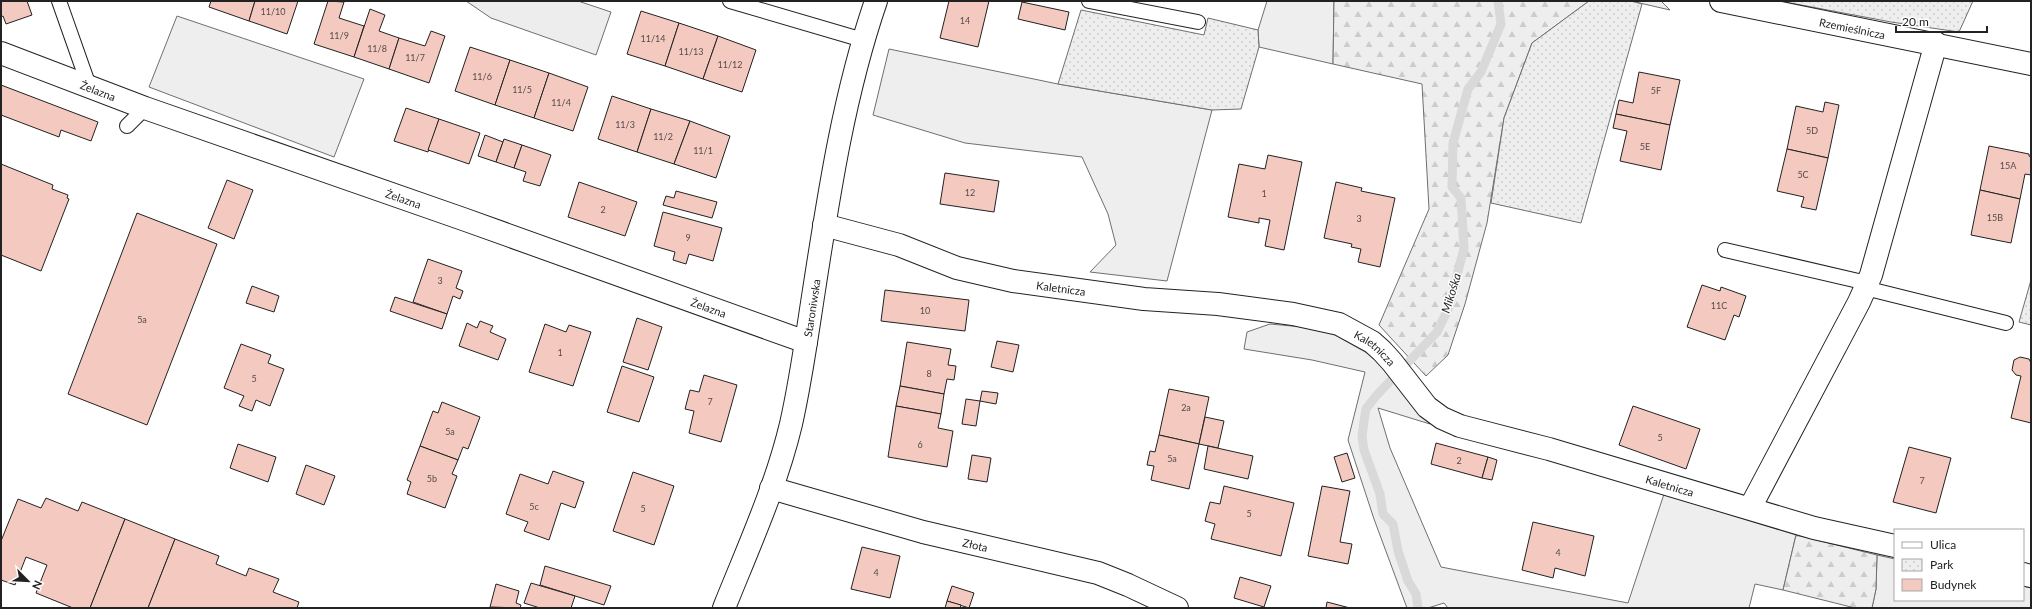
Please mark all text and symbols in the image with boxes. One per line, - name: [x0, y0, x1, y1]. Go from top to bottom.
- house number: 11/10: [261, 6, 285, 17]
- scale bar: [1896, 8, 1987, 34]
- text: 20 m: [1902, 14, 1929, 29]
- house number: 14: [960, 15, 970, 26]
- street label: Rzemieślnicza: [1818, 15, 1886, 41]
- house number: 11/9: [329, 30, 349, 41]
- house number: 11/14: [641, 33, 665, 44]
- house number: 11/8: [367, 43, 387, 54]
- house number: 11/13: [679, 46, 703, 57]
- house number: 11/7: [405, 52, 425, 63]
- house number: 11/12: [718, 59, 742, 70]
- house number: 11/6: [472, 71, 492, 82]
- street label: Żelazna: [79, 77, 118, 103]
- house number: 11/5: [512, 84, 532, 95]
- house number: 5F: [1651, 85, 1661, 96]
- house number: 11/4: [551, 97, 571, 108]
- house number: 11/3: [615, 119, 635, 130]
- house number: 5D: [1806, 125, 1818, 136]
- house number: 11/2: [653, 131, 673, 142]
- house number: 5E: [1640, 141, 1650, 152]
- house number: 11/1: [693, 145, 713, 156]
- house number: 15A: [2000, 160, 2017, 171]
- house number: 5C: [1797, 169, 1809, 180]
- street label: Żelazna: [384, 186, 423, 210]
- house number: 12: [965, 187, 975, 198]
- house number: 1: [1261, 188, 1267, 199]
- house number: 2: [600, 204, 606, 215]
- house number: 15B: [1987, 212, 2003, 223]
- house number: 3: [1356, 213, 1362, 224]
- house number: 9: [685, 232, 691, 243]
- water label: Mikośka: [1438, 271, 1464, 315]
- house number: 3: [437, 275, 443, 286]
- street label: Staroniwska: [800, 278, 822, 338]
- street label: Kaletnicza: [1036, 278, 1086, 297]
- street label: Żelazna: [689, 295, 728, 319]
- house number: 11C: [1711, 300, 1727, 311]
- house number: 10: [920, 305, 930, 316]
- house number: 5a: [137, 314, 147, 325]
- street label: Kaletnicza: [1352, 327, 1398, 368]
- house number: 1: [557, 347, 563, 358]
- house number: 8: [926, 368, 932, 379]
- house number: 5: [251, 373, 257, 384]
- house number: 7: [707, 396, 713, 407]
- house number: 2a: [1181, 402, 1191, 413]
- house number: 5a: [445, 426, 455, 437]
- house number: 5: [1657, 432, 1663, 443]
- house number: 6: [917, 439, 923, 450]
- house number: 5a: [1167, 453, 1177, 464]
- house number: 2: [1456, 455, 1462, 466]
- street label: Kaletnicza: [1644, 472, 1696, 498]
- house number: 5b: [427, 473, 437, 484]
- house number: 7: [1919, 475, 1925, 486]
- house number: 5c: [529, 501, 539, 512]
- house number: 5: [640, 503, 646, 514]
- house number: 5: [1246, 508, 1252, 519]
- legend: [1894, 529, 2024, 601]
- street label: Złota: [961, 535, 989, 554]
- text: Ulica: [1930, 537, 1956, 552]
- house number: 4: [1555, 547, 1561, 558]
- text: Park: [1930, 557, 1954, 572]
- north arrow: [8, 561, 48, 601]
- house number: 4: [873, 567, 879, 578]
- text: Budynek: [1930, 577, 1977, 592]
- text: N: [30, 579, 45, 592]

